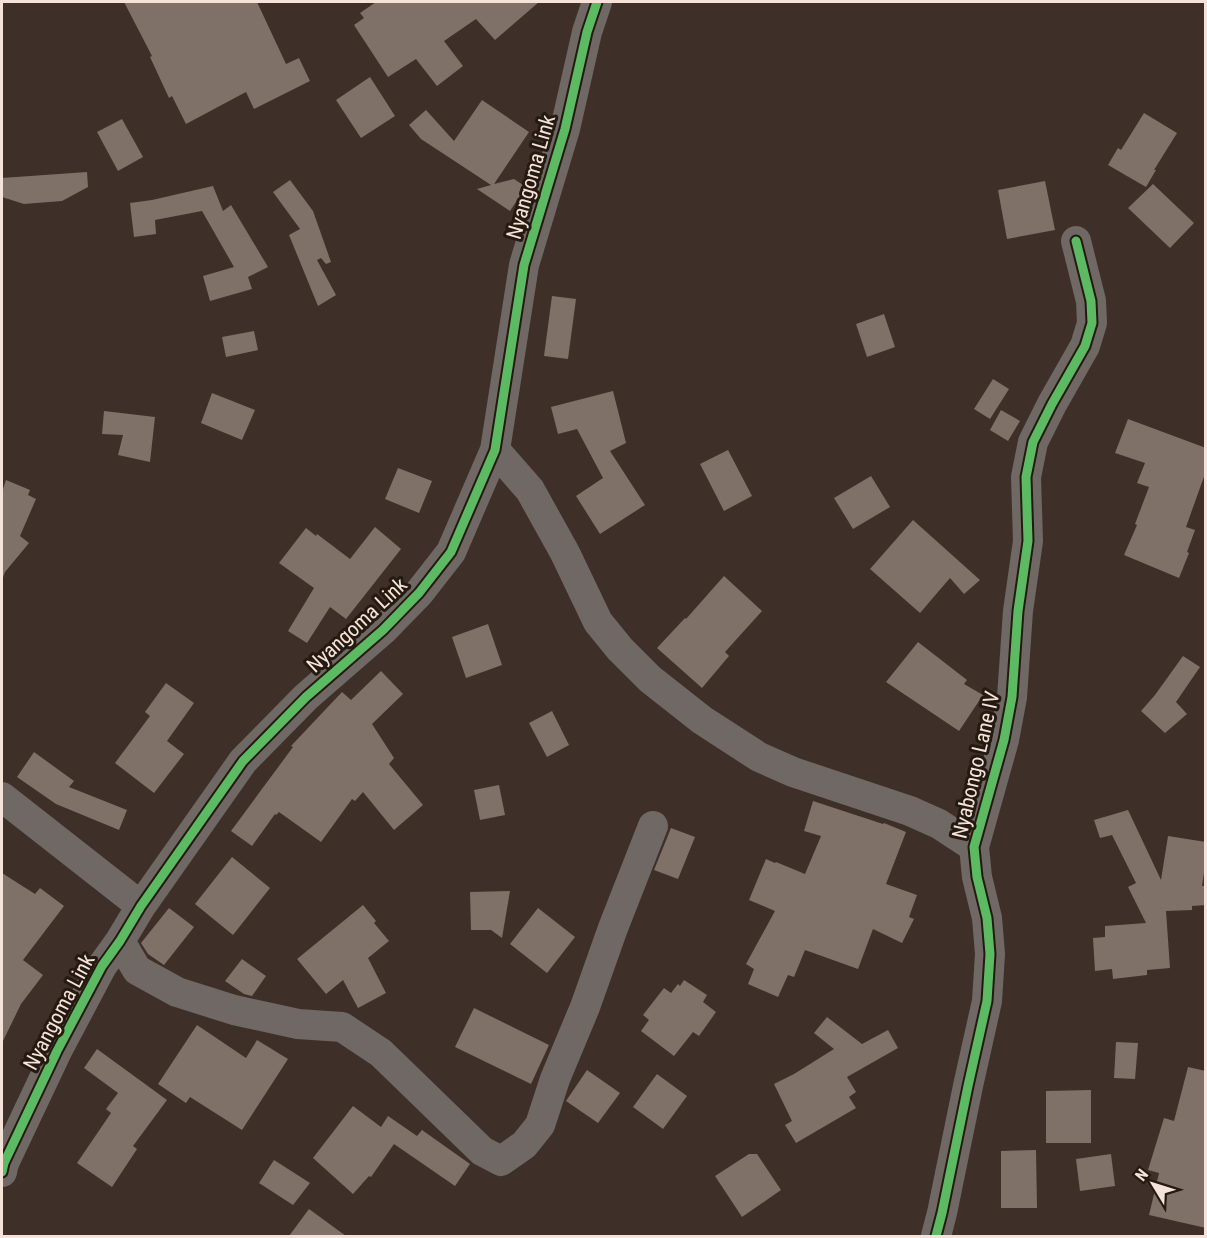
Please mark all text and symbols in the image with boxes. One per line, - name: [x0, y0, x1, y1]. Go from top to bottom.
- street label: Nyangoma Link: [502, 112, 560, 242]
- street label: Nyangoma Link: [302, 572, 412, 677]
- street label: Nyabongo Lane IV: [947, 689, 1005, 841]
- street label: Nyangoma Link: [18, 949, 100, 1074]
- north arrow: [1123, 1154, 1183, 1214]
- text: N: [1131, 1165, 1152, 1185]

